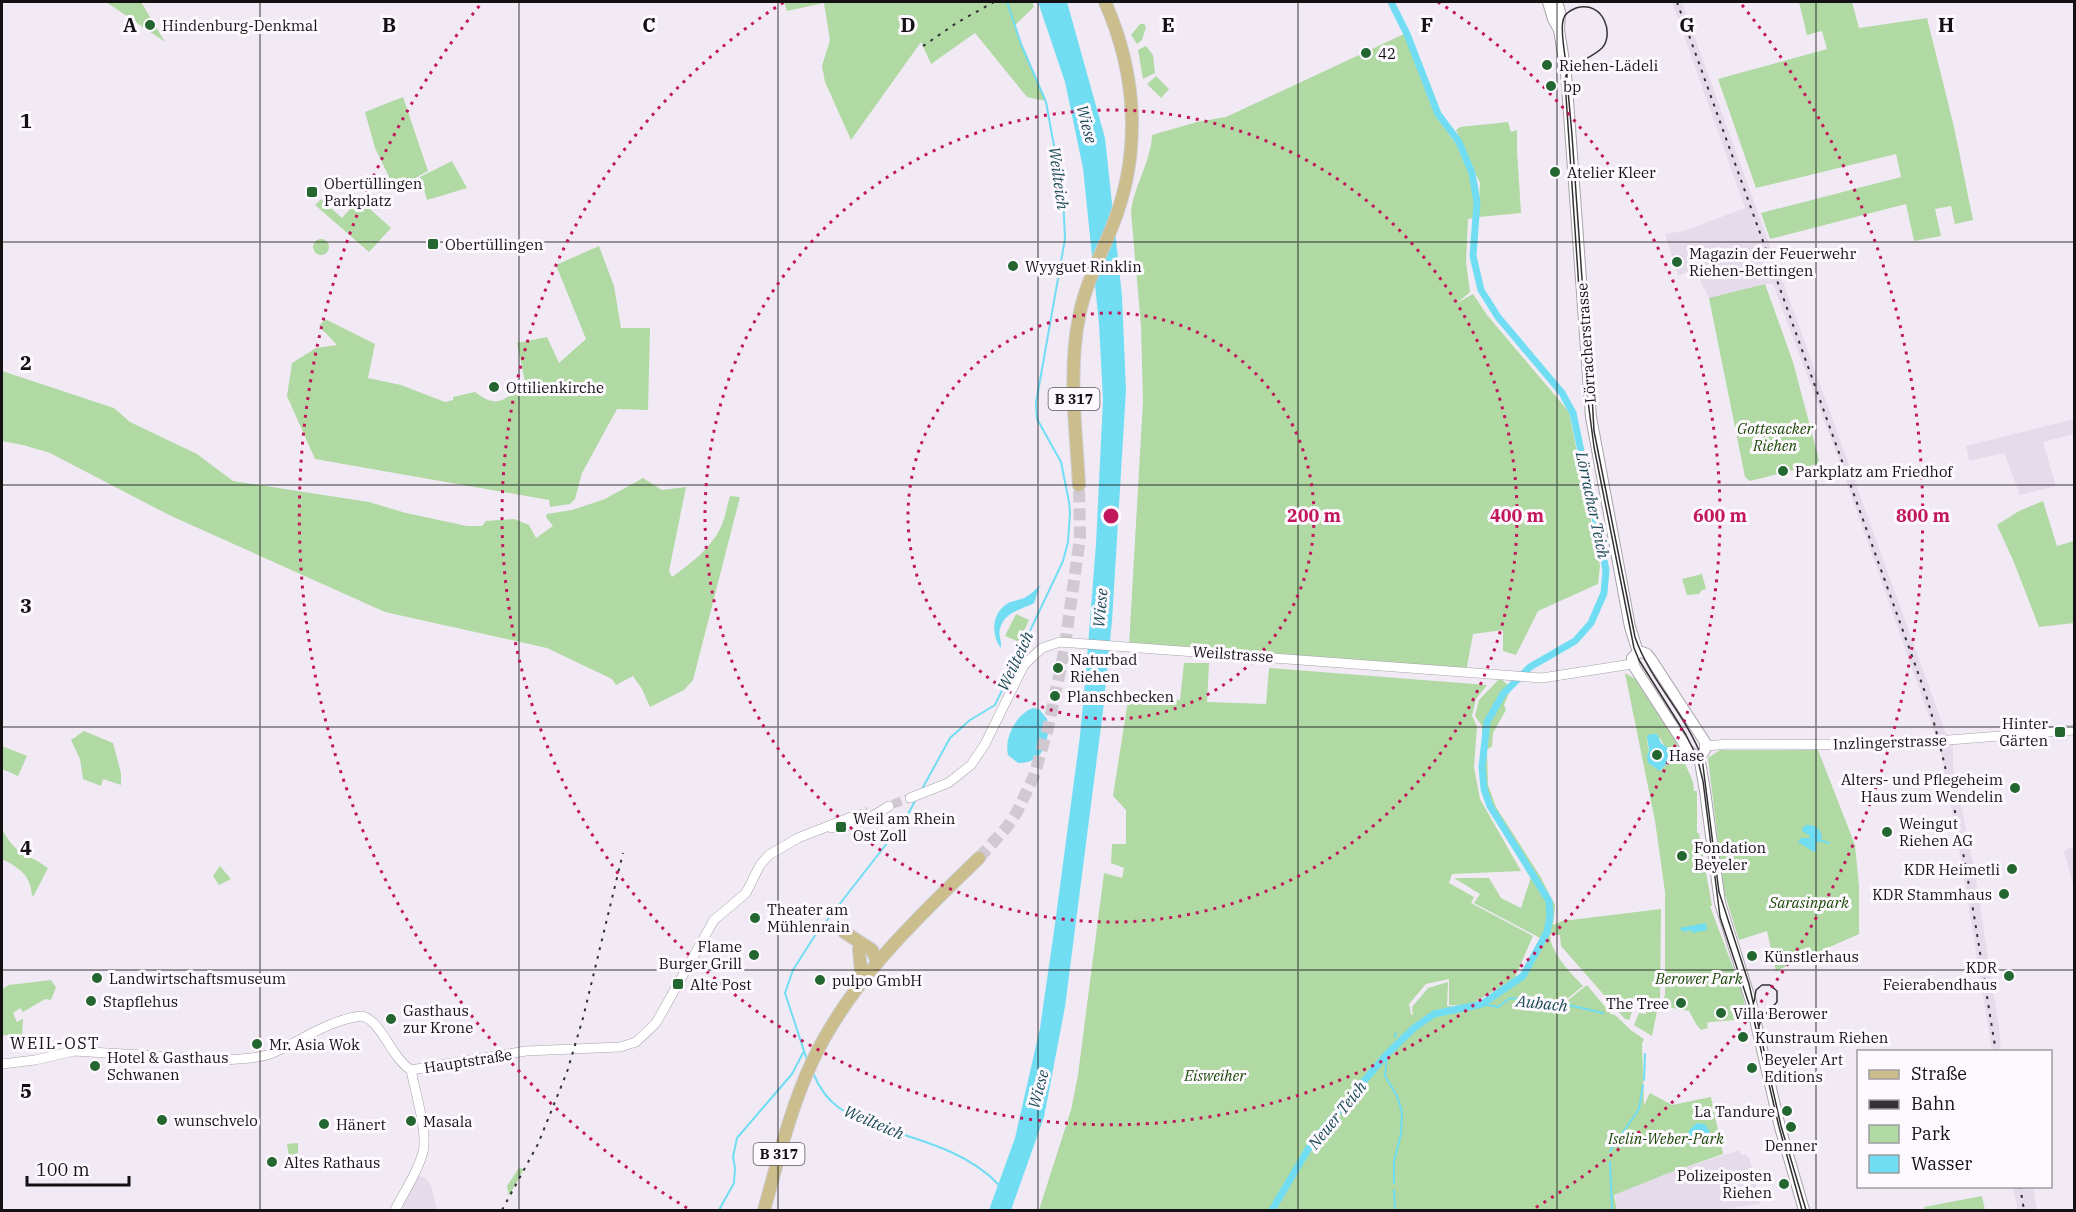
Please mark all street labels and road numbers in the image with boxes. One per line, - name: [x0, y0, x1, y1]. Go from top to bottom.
- street label: Lörracherstrasse: [1572, 282, 1600, 404]
- road number: B 317: [1048, 388, 1100, 410]
- street label: Weilstrasse: [1192, 642, 1274, 666]
- street label: Inzlingerstrasse: [1833, 731, 1947, 753]
- street label: Hauptstraße: [423, 1045, 513, 1077]
- road number: B 317: [754, 1143, 804, 1165]

